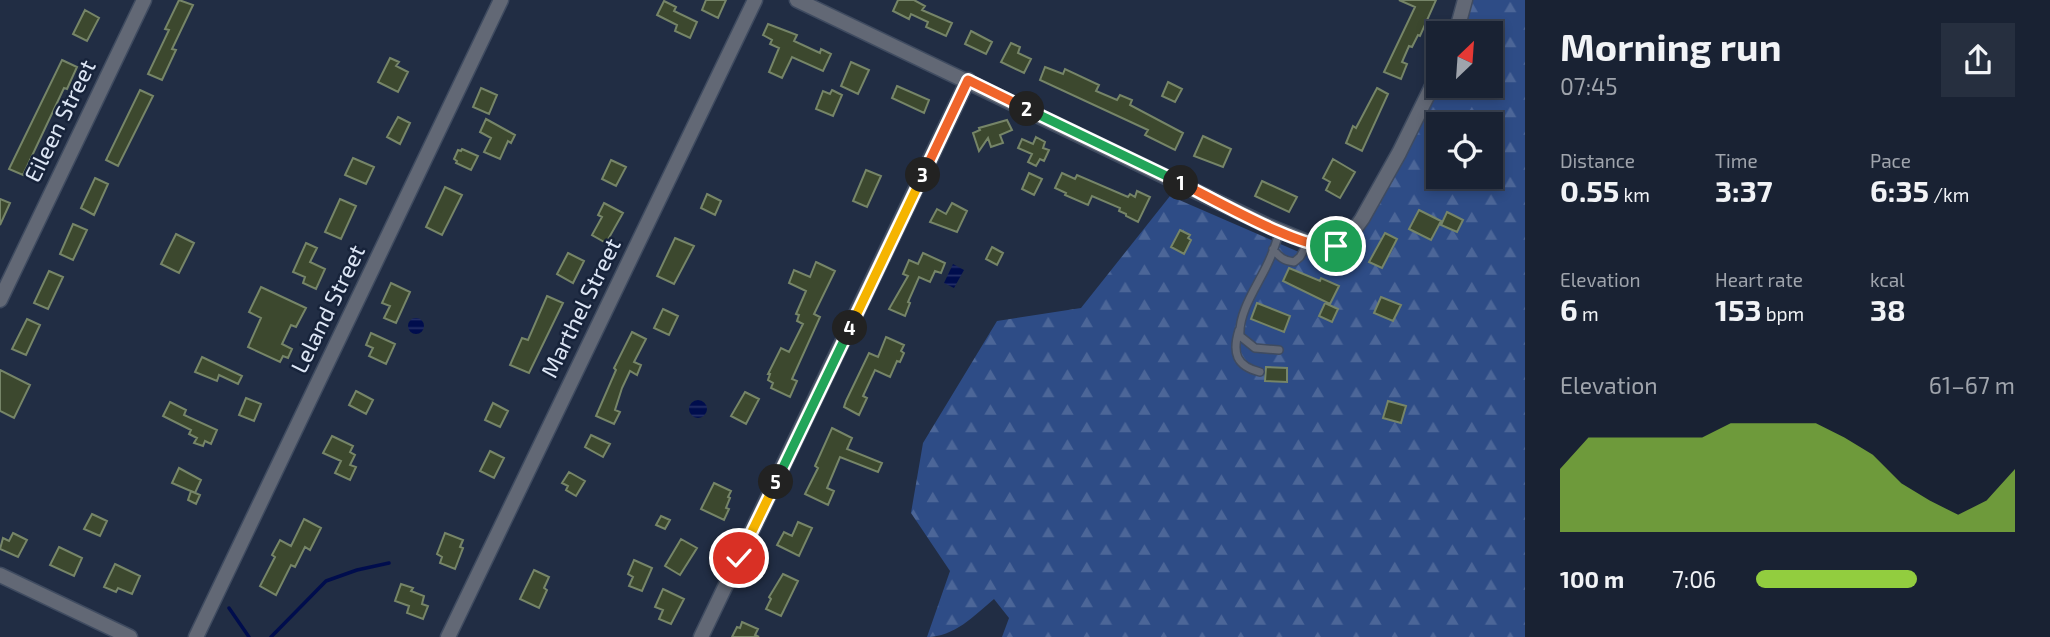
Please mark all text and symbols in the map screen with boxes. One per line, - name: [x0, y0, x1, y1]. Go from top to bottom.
- north arrow: [1426, 21, 1503, 98]
- map controls: [1426, 21, 1503, 189]
- text: Morning run: [1560, 23, 1781, 69]
- button: share: [1941, 23, 2015, 97]
- street label: Eileen Street: [17, 55, 101, 186]
- text: 07:45: [1560, 72, 1618, 100]
- pin: 2: [1010, 92, 1044, 126]
- text: 2: [1021, 97, 1032, 120]
- button: locate: [1426, 112, 1503, 189]
- text: Distance: [1560, 149, 1635, 172]
- text: Time: [1715, 149, 1758, 172]
- text: Pace: [1870, 149, 1911, 172]
- pin: 3: [906, 158, 940, 192]
- text: 3: [917, 163, 928, 186]
- pin: 1: [1164, 166, 1198, 200]
- text: 1: [1176, 171, 1185, 194]
- text: 0.55: [1560, 172, 1619, 208]
- text: 3:37: [1715, 172, 1773, 208]
- text: 6:35: [1870, 172, 1929, 208]
- text: km: [1619, 183, 1650, 206]
- text: /km: [1929, 183, 1969, 206]
- pin: [1306, 216, 1366, 276]
- icon: arrive: [1317, 227, 1355, 265]
- street label: Marthel Street: [534, 233, 626, 382]
- street label: Leland Street: [284, 240, 370, 377]
- text: Elevation: [1560, 268, 1641, 291]
- text: Heart rate: [1715, 268, 1803, 291]
- text: kcal: [1870, 268, 1905, 291]
- text: 6: [1560, 291, 1578, 327]
- text: 153: [1715, 291, 1762, 327]
- text: 38: [1870, 291, 1906, 327]
- text: m: [1578, 302, 1599, 325]
- text: bpm: [1762, 302, 1804, 325]
- pin: 4: [832, 310, 868, 346]
- text: 4: [843, 316, 856, 339]
- text: Elevation: [1560, 371, 1658, 399]
- text: 61–67 m: [1929, 371, 2015, 399]
- pin: 5: [758, 464, 794, 500]
- text: 5: [770, 470, 781, 493]
- pin: [709, 528, 769, 588]
- icon: check: [720, 539, 758, 577]
- text: 100 m: [1560, 565, 1624, 593]
- text: 7:06: [1672, 565, 1716, 593]

